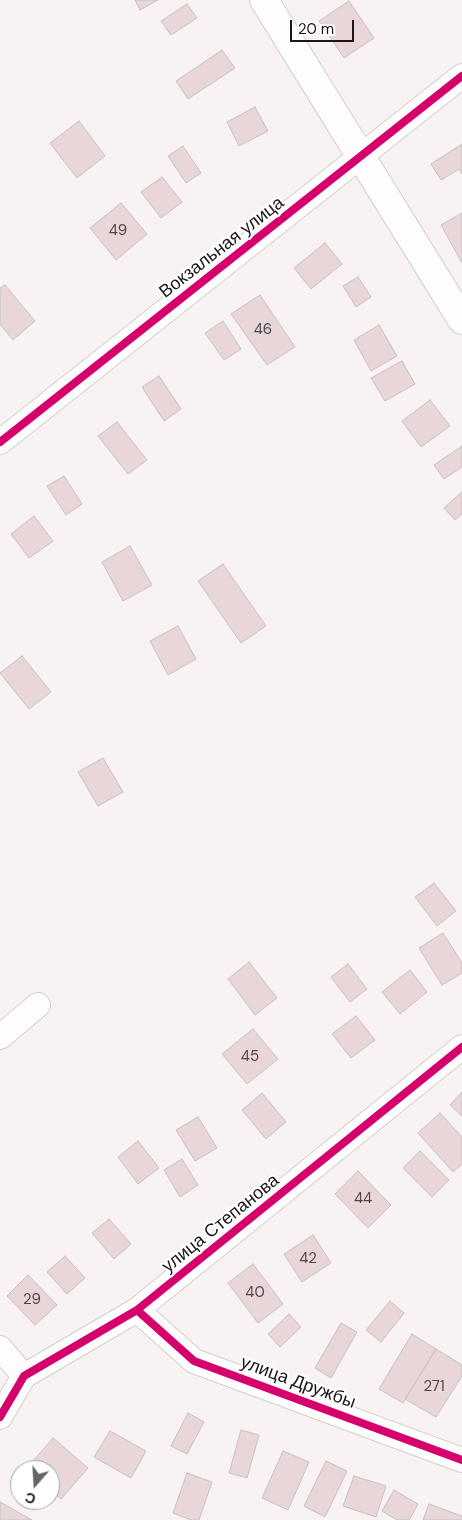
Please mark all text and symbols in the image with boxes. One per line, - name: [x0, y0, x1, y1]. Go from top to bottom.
- scale bar: [292, 10, 356, 42]
- text: 20 m: [298, 19, 334, 39]
- street label: Вокзальная улица: [155, 193, 289, 303]
- house number: 49: [109, 222, 127, 240]
- house number: 46: [254, 321, 272, 339]
- house number: 45: [241, 1048, 259, 1066]
- street label: улица Степанова: [158, 1170, 284, 1278]
- house number: 44: [354, 1190, 372, 1208]
- house number: 42: [299, 1250, 317, 1268]
- house number: 40: [245, 1284, 265, 1302]
- house number: 29: [23, 1291, 41, 1309]
- street label: улица Дружбы: [237, 1352, 359, 1414]
- house number: 271: [423, 1378, 445, 1396]
- north arrow: [10, 1460, 60, 1510]
- text: С: [23, 1488, 38, 1508]

